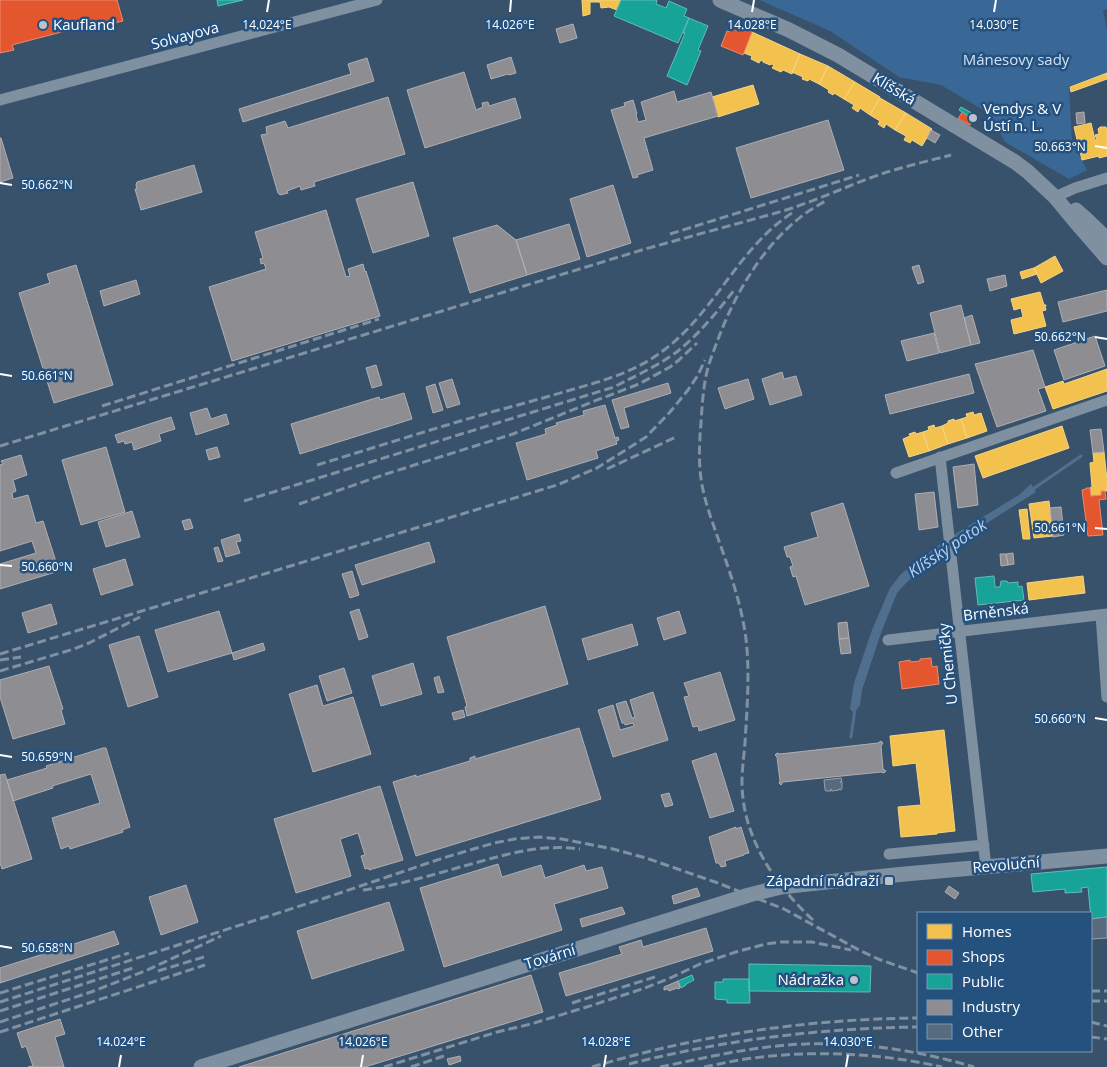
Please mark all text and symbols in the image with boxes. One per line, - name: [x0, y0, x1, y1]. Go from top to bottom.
- place label: Kaufland: [53, 14, 115, 34]
- street label: Solvayova: [149, 16, 221, 54]
- text: 14.024°E: [242, 16, 292, 33]
- text: 14.026°E: [485, 16, 535, 33]
- text: 14.028°E: [727, 16, 777, 33]
- text: 14.030°E: [969, 16, 1019, 33]
- marker: Kaufland: [37, 19, 49, 31]
- park label: Mánesovy sady: [963, 49, 1070, 69]
- street label: Klíšská: [869, 67, 920, 109]
- place label: Vendys & V Ústí n. L.: [983, 98, 1061, 135]
- marker: Vendys & V Ústí n. L.: [967, 112, 979, 124]
- text: 50.663°N: [1034, 138, 1086, 155]
- text: 50.662°N: [21, 176, 73, 193]
- text: 50.662°N: [1034, 328, 1086, 345]
- text: 50.661°N: [21, 367, 73, 384]
- water label: Klíšský potok: [903, 513, 992, 582]
- text: 50.661°N: [1034, 519, 1086, 536]
- text: 50.660°N: [21, 558, 73, 575]
- street label: Brněnská: [962, 597, 1030, 625]
- street label: U Chemičky: [933, 622, 961, 706]
- text: 50.660°N: [1034, 710, 1086, 727]
- text: 50.659°N: [21, 748, 73, 765]
- street label: Revoluční: [971, 851, 1042, 877]
- place label: Západní nádraží: [767, 870, 880, 890]
- marker: Západní nádraží: [883, 875, 895, 887]
- legend: [917, 912, 1092, 1052]
- text: Homes: [962, 921, 1012, 941]
- street label: Tovární: [522, 938, 579, 973]
- text: 50.658°N: [21, 939, 73, 956]
- text: Shops: [962, 946, 1005, 966]
- place label: Nádražka: [777, 969, 844, 989]
- text: Public: [962, 971, 1004, 991]
- marker: Nádražka: [848, 974, 860, 986]
- text: Industry: [962, 996, 1020, 1016]
- text: Other: [962, 1021, 1003, 1041]
- text: 14.024°E: [96, 1033, 146, 1050]
- text: 14.026°E: [338, 1033, 388, 1050]
- text: 14.028°E: [581, 1033, 631, 1050]
- text: 14.030°E: [823, 1033, 873, 1050]

